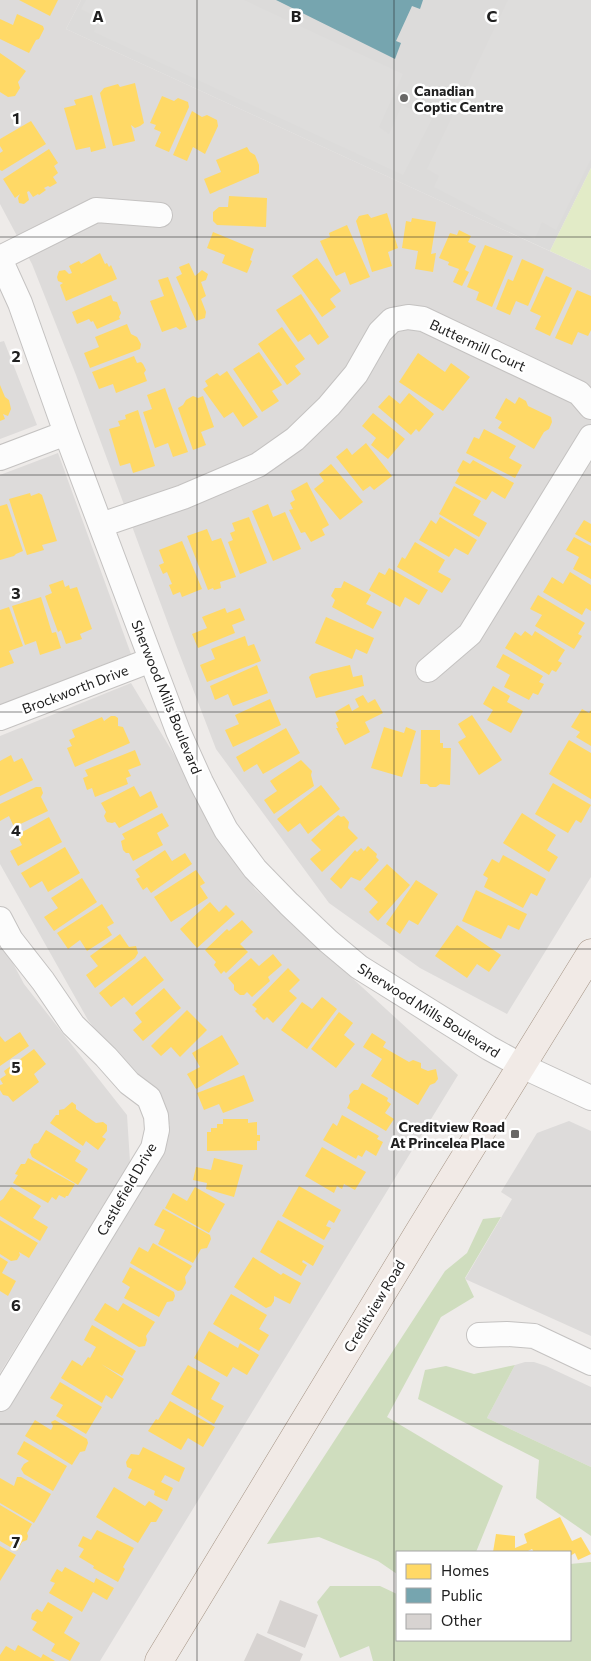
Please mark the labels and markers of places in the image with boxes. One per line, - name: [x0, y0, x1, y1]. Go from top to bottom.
- place label: Canadian Coptic Centre: [414, 82, 503, 115]
- marker: Canadian Coptic Centre: [398, 92, 410, 104]
- place label: Creditview Road At Princelea Place: [390, 1118, 505, 1151]
- marker: Creditview Road At Princelea Place: [509, 1128, 521, 1140]

